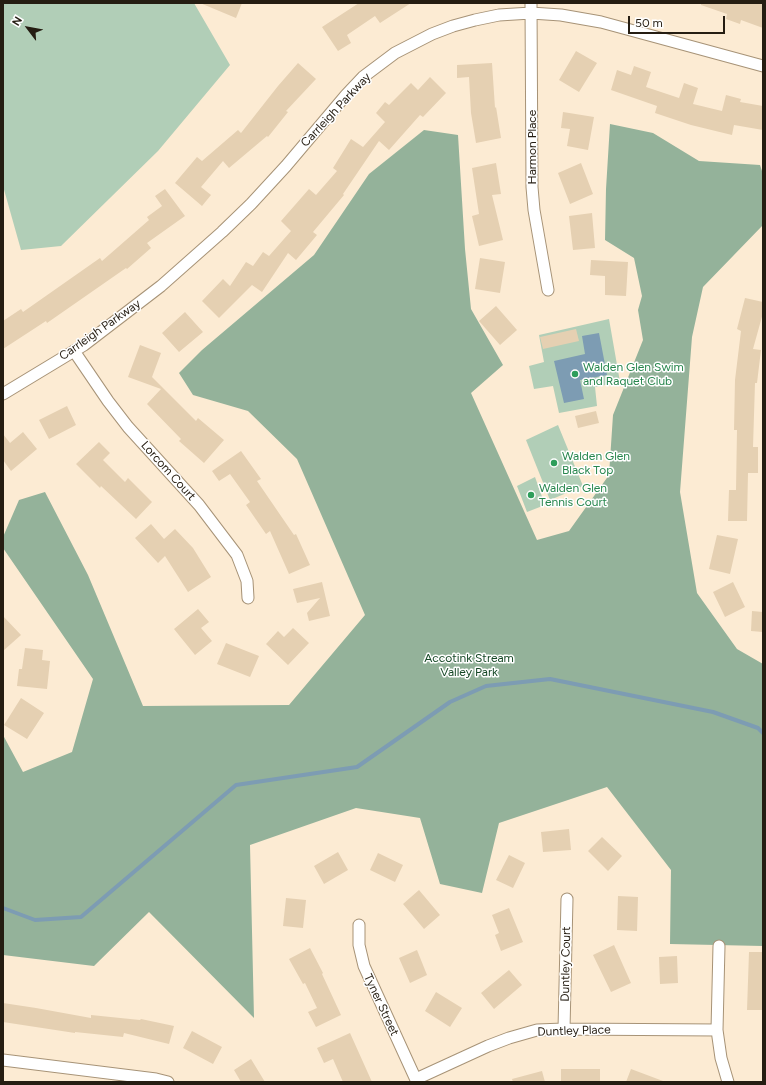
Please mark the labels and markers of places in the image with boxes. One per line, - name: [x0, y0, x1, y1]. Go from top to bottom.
- place label: Walden Glen Swim and Raquet Club: [583, 360, 684, 388]
- marker: Walden Glen Swim and Raquet Club: [570, 369, 580, 379]
- place label: Walden Glen Black Top: [562, 449, 630, 477]
- marker: Walden Glen Black Top: [549, 458, 559, 468]
- place label: Walden Glen Tennis Court: [539, 481, 607, 509]
- marker: Walden Glen Tennis Court: [526, 490, 536, 500]

